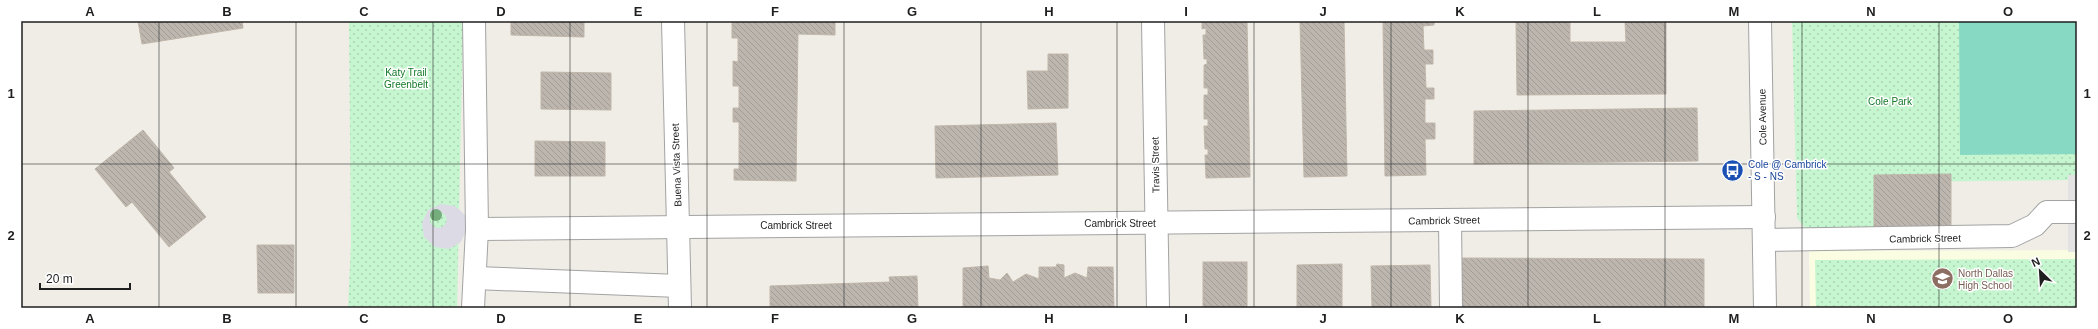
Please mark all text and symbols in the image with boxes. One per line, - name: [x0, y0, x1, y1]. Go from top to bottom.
- text: A: [85, 4, 95, 19]
- text: B: [222, 4, 232, 19]
- text: C: [359, 4, 369, 19]
- text: D: [496, 4, 506, 19]
- text: E: [634, 4, 643, 19]
- text: F: [771, 4, 779, 19]
- text: G: [907, 4, 917, 19]
- text: H: [1044, 4, 1054, 19]
- text: I: [1184, 4, 1188, 19]
- text: J: [1319, 4, 1327, 19]
- text: K: [1455, 4, 1465, 19]
- text: L: [1593, 4, 1601, 19]
- text: M: [1729, 4, 1739, 19]
- text: N: [1866, 4, 1876, 19]
- text: O: [2003, 4, 2013, 19]
- park label: Katy Trail Greenbelt: [384, 67, 428, 90]
- text: 1: [7, 86, 15, 101]
- text: 1: [2083, 86, 2091, 101]
- street label: Cole Avenue: [1756, 88, 1768, 145]
- park label: Cole Park: [1868, 96, 1913, 107]
- street label: Buena Vista Street: [670, 123, 683, 207]
- street label: Travis Street: [1150, 137, 1161, 193]
- bus stop icon: Cole @ Cambrick - S - NS: [1720, 157, 1746, 183]
- place label: Cole @ Cambrick - S - NS: [1748, 159, 1828, 182]
- street label: Cambrick Street: [1408, 214, 1480, 227]
- street label: Cambrick Street: [1084, 218, 1156, 229]
- street label: Cambrick Street: [760, 220, 832, 231]
- text: 2: [7, 228, 15, 243]
- text: 2: [2083, 228, 2091, 243]
- street label: Cambrick Street: [1889, 232, 1961, 245]
- north arrow: [2020, 251, 2060, 291]
- text: N: [2030, 255, 2042, 269]
- scale bar: [40, 265, 130, 291]
- school or university icon: North Dallas High School: [1930, 266, 1956, 292]
- place label: North Dallas High School: [1958, 268, 2013, 291]
- text: 20 m: [46, 272, 73, 286]
- text: A: [85, 311, 95, 326]
- text: B: [222, 311, 232, 326]
- text: C: [359, 311, 369, 326]
- text: D: [496, 311, 506, 326]
- text: E: [634, 311, 643, 326]
- text: F: [771, 311, 779, 326]
- text: G: [907, 311, 917, 326]
- text: H: [1044, 311, 1054, 326]
- text: I: [1184, 311, 1188, 326]
- text: J: [1319, 311, 1327, 326]
- text: K: [1455, 311, 1465, 326]
- text: L: [1593, 311, 1601, 326]
- text: M: [1729, 311, 1739, 326]
- text: N: [1866, 311, 1876, 326]
- text: O: [2003, 311, 2013, 326]

